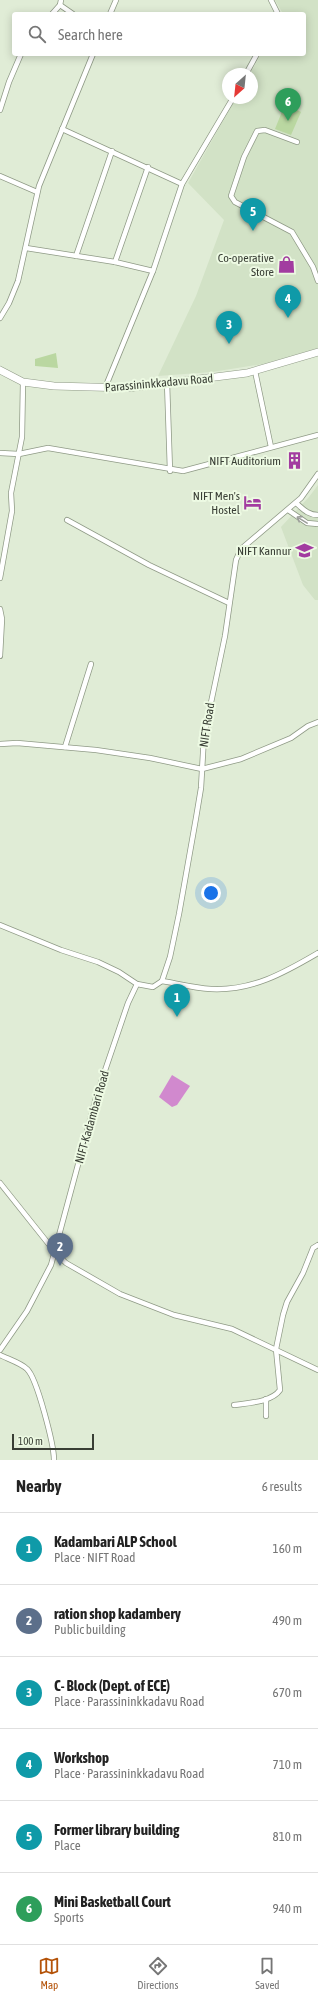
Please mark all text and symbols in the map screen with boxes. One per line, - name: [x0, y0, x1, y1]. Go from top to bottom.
- search box: [12, 12, 306, 56]
- icon: search: [26, 23, 48, 45]
- text: Search here: [58, 26, 123, 43]
- north arrow: [222, 68, 258, 104]
- pin: 6: [275, 88, 301, 121]
- pin: 5: [240, 198, 266, 231]
- place label: Co-operative Store: [218, 251, 274, 279]
- shop icon: Co-operative Store: [277, 255, 297, 275]
- pin: 4: [275, 285, 301, 318]
- pin: 3: [216, 311, 242, 344]
- street label: Parassininkkadavu Road: [104, 371, 214, 395]
- building icon: NIFT Auditorium: [284, 451, 304, 471]
- place label: NIFT Auditorium: [209, 454, 281, 468]
- place label: NIFT Men's Hostel: [193, 489, 241, 517]
- hotel icon: NIFT Men's Hostel: [243, 493, 263, 513]
- one-way arrow: [296, 515, 308, 523]
- school or university icon: NIFT Kannur: [294, 541, 314, 561]
- place label: NIFT Kannur: [237, 544, 291, 558]
- street label: NIFT Road: [197, 702, 217, 748]
- your location: [201, 883, 221, 903]
- pin: 1: [164, 984, 190, 1017]
- street label: NIFT-Kadambari Road: [72, 1069, 112, 1165]
- pin: 2: [47, 1233, 73, 1266]
- scale bar: [12, 1432, 94, 1451]
- text: 100 m: [18, 1435, 43, 1447]
- text: Nearby: [16, 1476, 62, 1496]
- text: 6 results: [262, 1479, 302, 1494]
- text: Kadambari ALP School: [54, 1533, 177, 1550]
- text: 1: [26, 1541, 32, 1556]
- text: 160 m: [273, 1541, 302, 1556]
- text: Place · NIFT Road: [54, 1550, 135, 1565]
- text: ration shop kadambery: [54, 1605, 181, 1622]
- text: 2: [26, 1613, 32, 1628]
- text: 490 m: [273, 1613, 302, 1628]
- text: Public building: [54, 1622, 126, 1637]
- text: C- Block (Dept. of ECE): [54, 1677, 170, 1694]
- text: 3: [26, 1685, 32, 1700]
- text: 670 m: [273, 1685, 302, 1700]
- text: Place · Parassininkkadavu Road: [54, 1694, 204, 1709]
- text: Workshop: [54, 1749, 109, 1766]
- text: 4: [26, 1757, 32, 1772]
- text: 710 m: [273, 1757, 302, 1772]
- text: Place · Parassininkkadavu Road: [54, 1766, 204, 1781]
- text: Former library building: [54, 1821, 180, 1838]
- text: 5: [26, 1829, 32, 1844]
- text: 810 m: [273, 1829, 302, 1844]
- text: Place: [54, 1838, 81, 1853]
- text: Mini Basketball Court: [54, 1893, 171, 1910]
- text: 6: [26, 1901, 32, 1916]
- text: 940 m: [273, 1901, 302, 1916]
- text: Sports: [54, 1910, 84, 1925]
- tab: Map: [38, 1955, 60, 1991]
- tab: Directions: [137, 1955, 178, 1991]
- tab: Saved: [255, 1955, 280, 1991]

